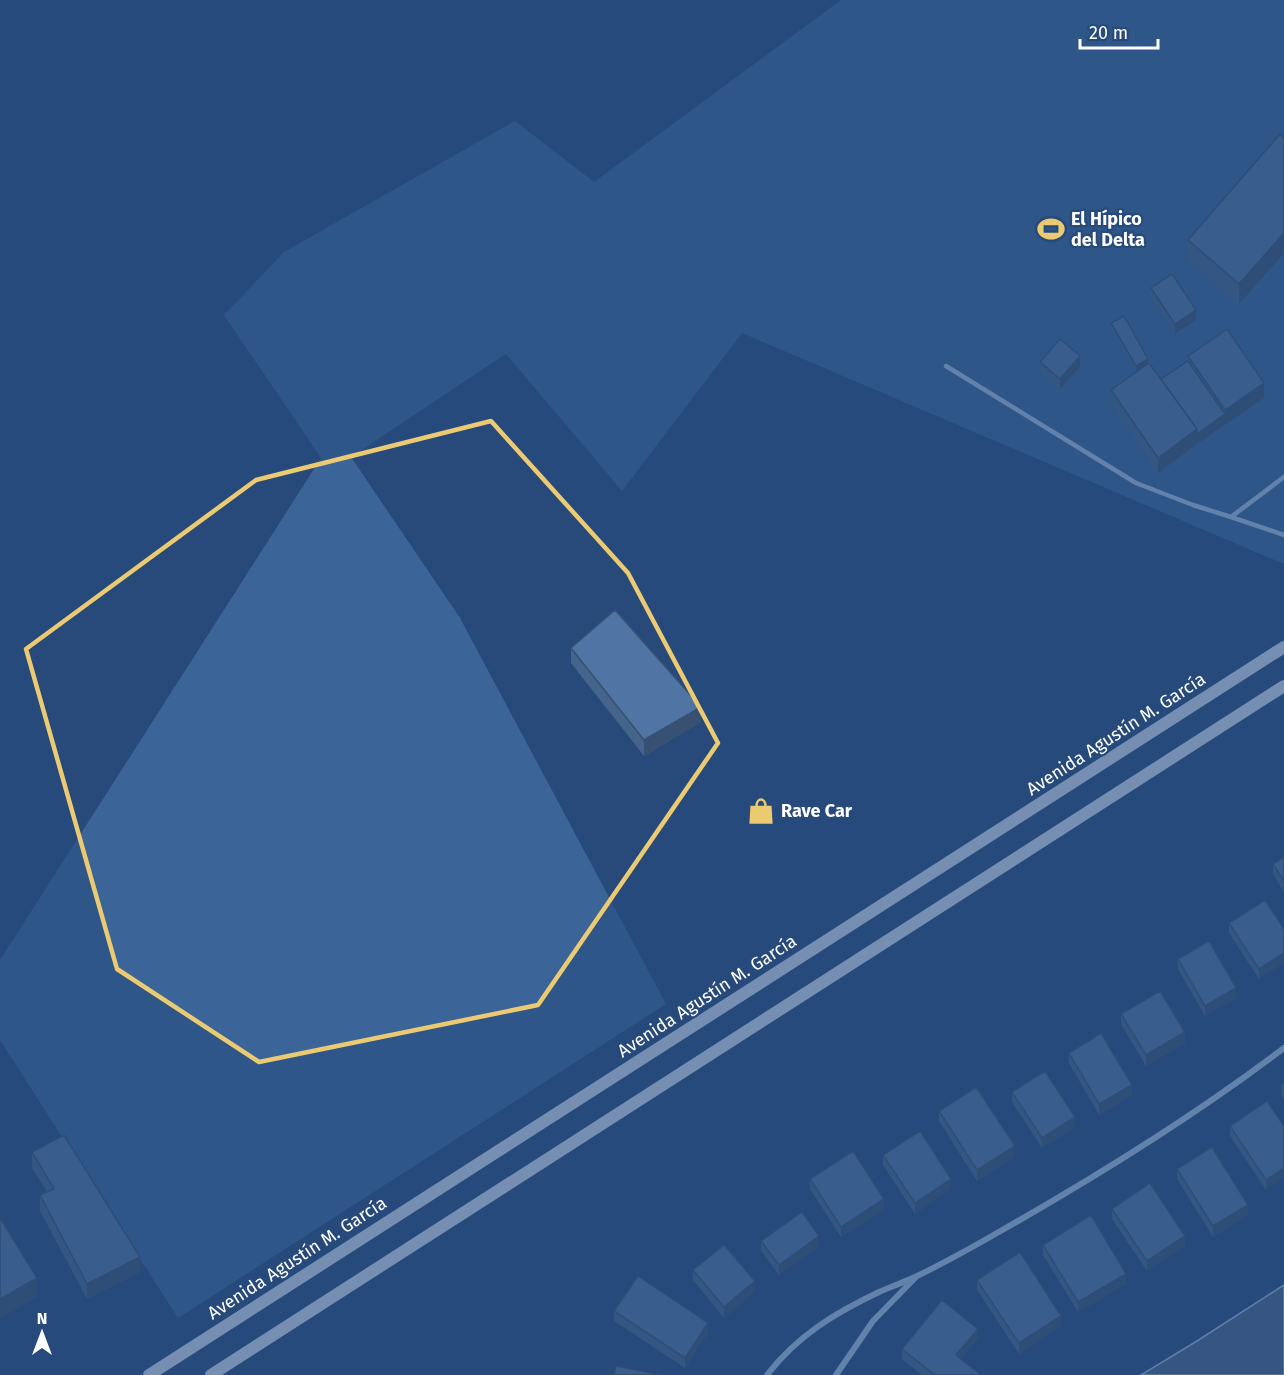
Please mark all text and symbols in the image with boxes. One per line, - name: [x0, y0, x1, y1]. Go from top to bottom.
- scale bar: [1080, 12, 1158, 50]
- text: 20 m: [1089, 22, 1128, 44]
- place label: El Hípico del Delta: [1071, 208, 1145, 251]
- sports icon: El Hípico del Delta: [1036, 214, 1066, 244]
- street label: Avenida Agustín M. García: [1022, 668, 1210, 800]
- shop icon: Rave Car: [746, 796, 776, 826]
- place label: Rave Car: [781, 800, 853, 822]
- street label: Avenida Agustín M. García: [613, 930, 801, 1062]
- street label: Avenida Agustín M. García: [203, 1192, 391, 1324]
- north arrow: [12, 1303, 72, 1363]
- text: N: [37, 1309, 47, 1328]

